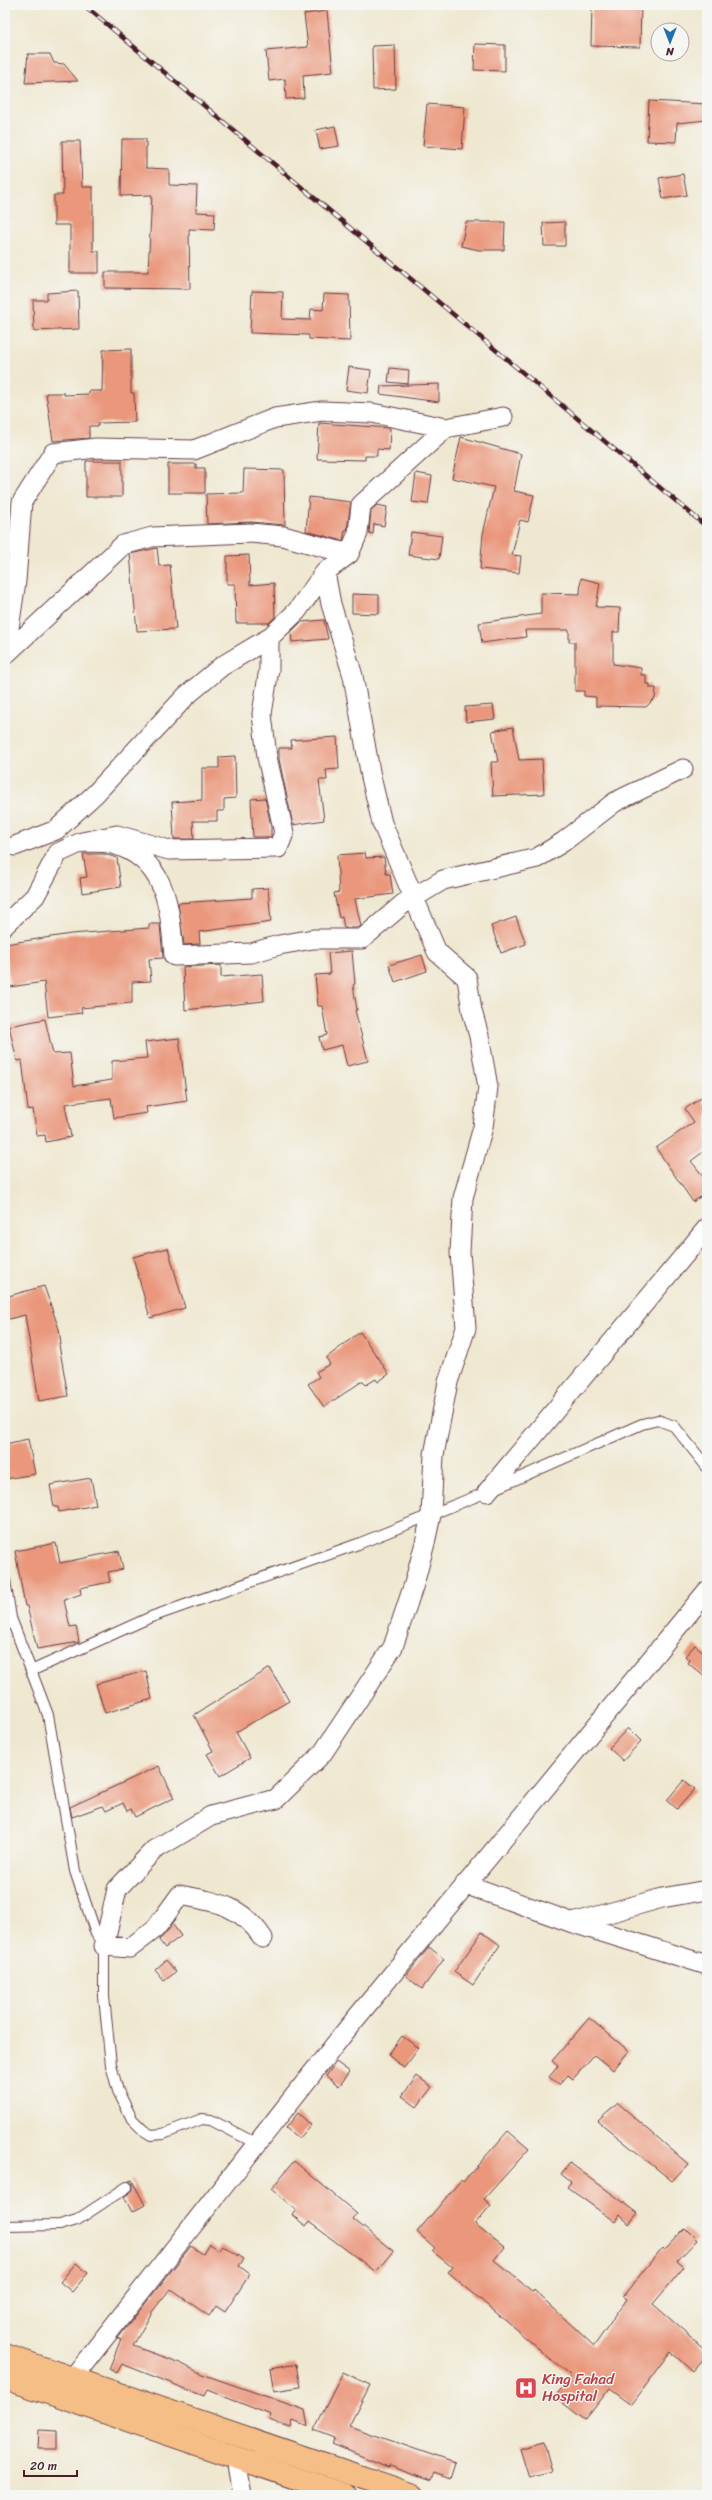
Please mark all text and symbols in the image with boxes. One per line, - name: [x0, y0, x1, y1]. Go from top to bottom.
- north arrow: [650, 22, 690, 62]
- text: N: [666, 42, 675, 61]
- place label: King Fahad Hospital: [542, 2366, 615, 2409]
- hospital icon: King Fahad Hospital: [513, 2375, 539, 2401]
- scale bar: [24, 2452, 77, 2478]
- text: 20 m: [30, 2455, 57, 2477]

